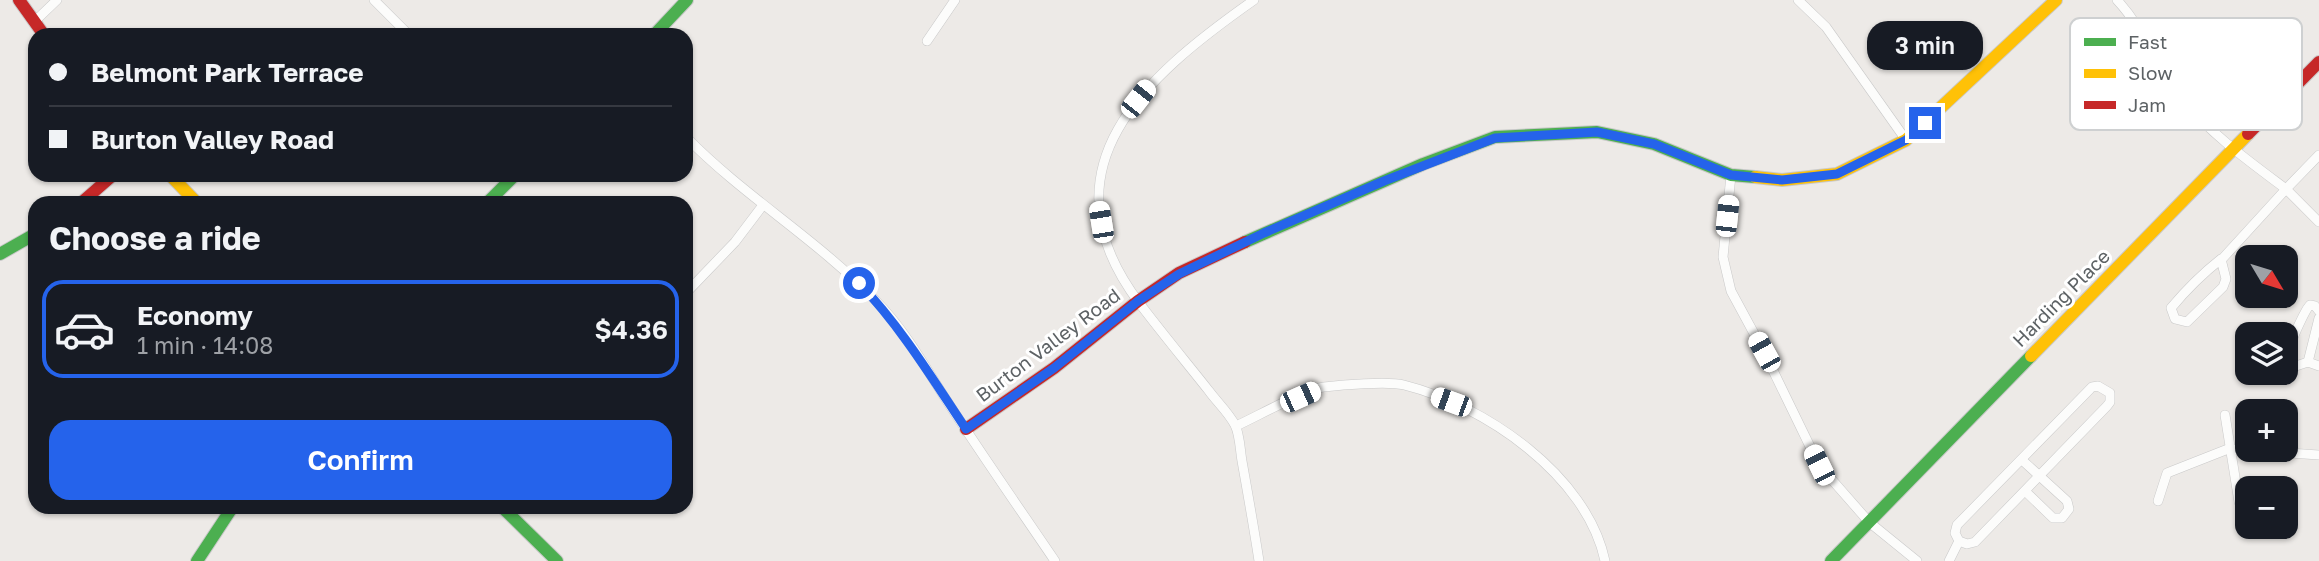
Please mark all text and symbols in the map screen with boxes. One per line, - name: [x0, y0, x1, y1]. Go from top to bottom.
- legend: [2070, 18, 2302, 130]
- callout: 3 min: [1867, 22, 1983, 71]
- text: Fast: [2128, 30, 2167, 53]
- text: 3 min: [1895, 31, 1955, 59]
- text: Belmont Park Terrace: [91, 57, 364, 88]
- text: Slow: [2128, 61, 2173, 84]
- car: [1117, 76, 1160, 122]
- text: Jam: [2128, 93, 2166, 116]
- route end: [1909, 107, 1941, 139]
- text: Burton Valley Road: [91, 124, 334, 155]
- car: [1715, 194, 1740, 238]
- car: [1088, 200, 1115, 244]
- text: Choose a ride: [49, 219, 261, 257]
- street label: Harding Place: [2007, 244, 2114, 351]
- north arrow: [2235, 245, 2298, 308]
- map controls: [2235, 245, 2298, 539]
- route start: [843, 267, 875, 299]
- street label: Burton Valley Road: [971, 283, 1124, 406]
- icon: car: [53, 298, 116, 361]
- text: Economy: [137, 300, 253, 331]
- text: $4.36: [595, 314, 668, 345]
- button: layers: [2235, 322, 2298, 385]
- car: [1745, 329, 1784, 375]
- text: 1 min · 14:08: [137, 331, 273, 359]
- car: [1277, 379, 1324, 415]
- car: [1428, 385, 1475, 419]
- button: +: [2235, 399, 2298, 462]
- button: Confirm: [49, 420, 672, 500]
- car: [1801, 442, 1838, 488]
- button: −: [2235, 476, 2298, 539]

